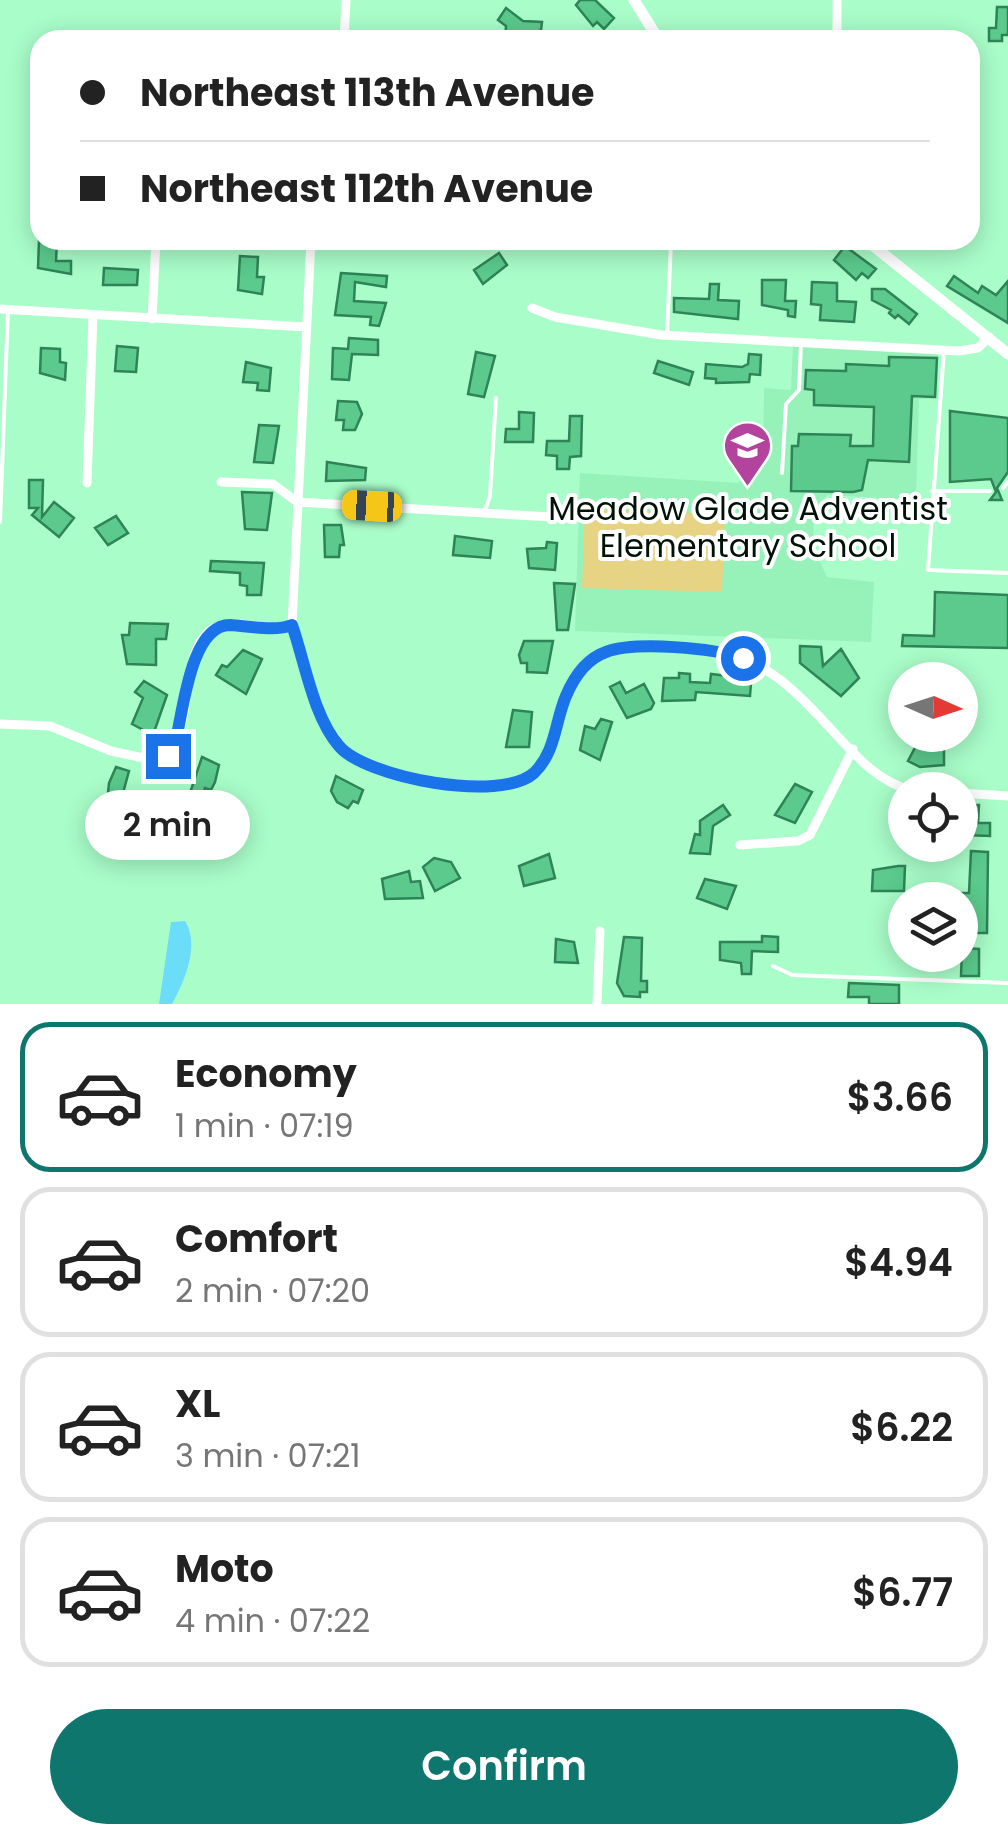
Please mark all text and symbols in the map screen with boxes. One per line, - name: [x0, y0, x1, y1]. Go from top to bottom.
- text: Northeast 113th Avenue: [140, 66, 594, 119]
- text: Northeast 112th Avenue: [140, 162, 593, 215]
- school or university icon: Meadow Glade Adventist Elementary School: [722, 420, 774, 488]
- place label: Meadow Glade Adventist Elementary School: [548, 486, 948, 568]
- car: [341, 489, 403, 523]
- route start: [721, 636, 766, 681]
- north arrow: [888, 662, 978, 752]
- map controls: [888, 662, 978, 972]
- route end: [146, 734, 191, 779]
- button: locate: [888, 772, 978, 862]
- callout: 2 min: [86, 791, 250, 861]
- text: 2 min: [123, 802, 212, 847]
- button: layers: [888, 882, 978, 972]
- text: Economy: [175, 1047, 357, 1100]
- icon: car: [55, 1052, 145, 1142]
- text: $3.66: [847, 1071, 953, 1124]
- text: 1 min · 07:19: [175, 1103, 354, 1148]
- text: Comfort: [175, 1212, 338, 1265]
- icon: car: [55, 1217, 145, 1307]
- text: $4.94: [844, 1236, 953, 1289]
- text: 2 min · 07:20: [175, 1268, 370, 1313]
- text: XL: [175, 1377, 220, 1430]
- icon: car: [55, 1382, 145, 1472]
- text: $6.22: [850, 1401, 953, 1454]
- text: 3 min · 07:21: [175, 1433, 361, 1478]
- text: Moto: [175, 1542, 274, 1595]
- icon: car: [55, 1547, 145, 1637]
- text: $6.77: [852, 1566, 953, 1619]
- text: 4 min · 07:22: [175, 1598, 370, 1643]
- button: Confirm: [50, 1709, 958, 1824]

